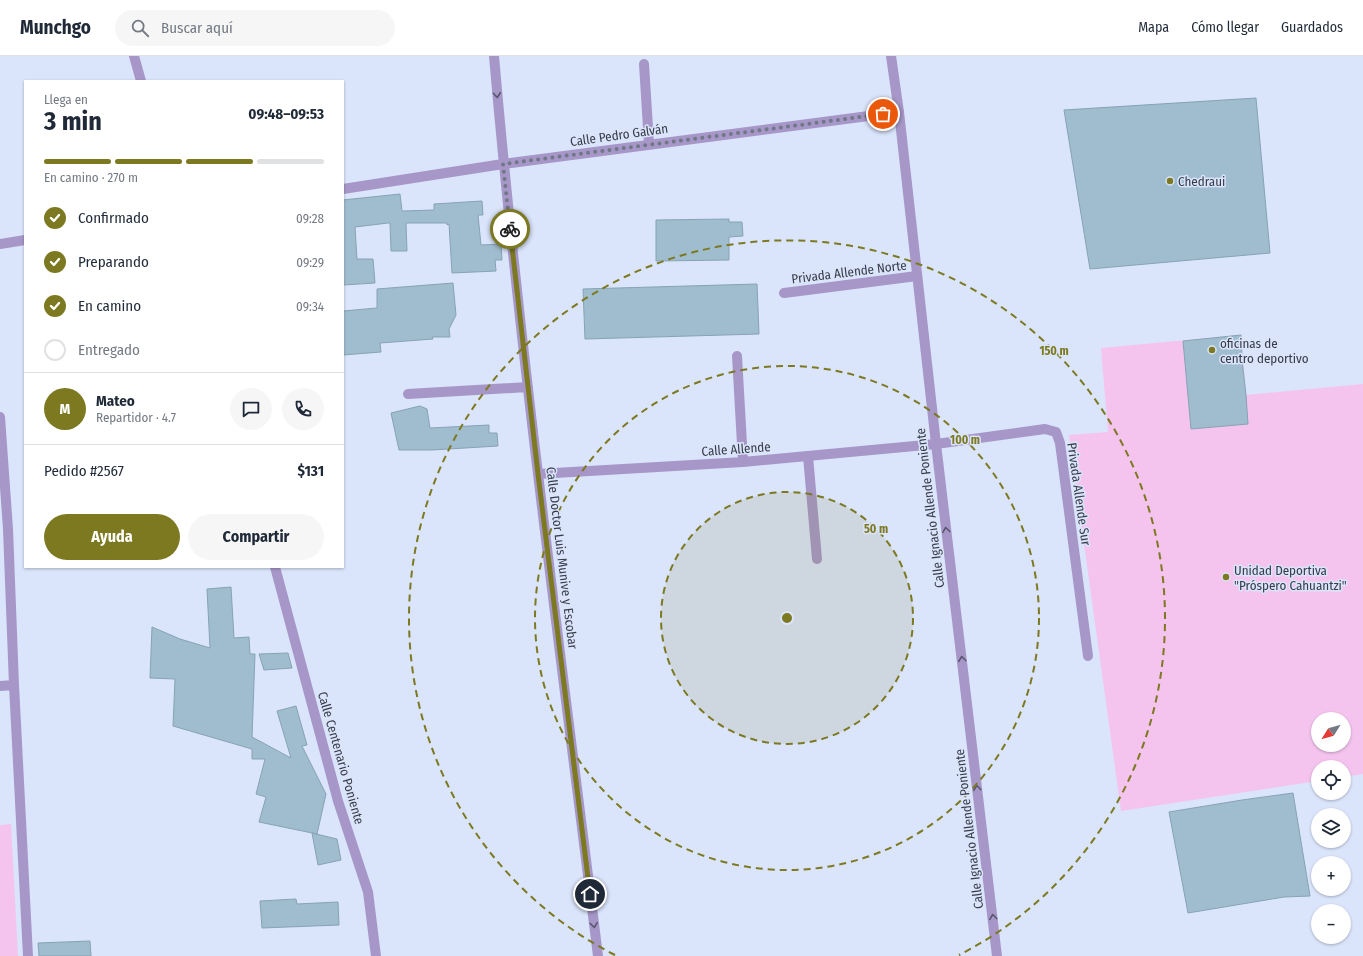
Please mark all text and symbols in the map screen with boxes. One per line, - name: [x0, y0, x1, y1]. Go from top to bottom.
- search box: [115, 10, 395, 46]
- text: Munchgo: [20, 16, 91, 39]
- icon: search: [129, 17, 151, 39]
- text: Buscar aquí: [161, 19, 233, 37]
- text: Mapa: [1138, 19, 1169, 36]
- text: Cómo llegar: [1191, 19, 1259, 36]
- text: Guardados: [1281, 19, 1343, 36]
- text: Llega en: [44, 92, 88, 107]
- one-way arrow: [492, 92, 501, 98]
- pin: [866, 97, 900, 131]
- icon: bag: [872, 103, 894, 125]
- text: 09:48–09:53: [248, 105, 324, 123]
- text: 3 min: [44, 106, 102, 137]
- street label: Calle Pedro Galván: [569, 121, 669, 149]
- text: En camino · 270 m: [44, 170, 138, 185]
- place label: Chedraui: [1178, 174, 1225, 189]
- marker: Chedraui: [1165, 176, 1175, 186]
- icon: check: [44, 207, 66, 229]
- text: Confirmado: [78, 209, 149, 227]
- courier: [490, 209, 530, 249]
- text: 09:28: [296, 211, 324, 226]
- icon: bike: [499, 218, 521, 240]
- icon: check: [44, 251, 66, 273]
- text: Preparando: [78, 253, 149, 271]
- text: 09:29: [296, 255, 324, 270]
- street label: Privada Allende Norte: [791, 257, 907, 287]
- icon: check: [44, 295, 66, 317]
- text: En camino: [78, 297, 141, 315]
- text: 09:34: [296, 299, 324, 314]
- place label: oficinas de centro deportivo: [1220, 336, 1309, 366]
- text: Entregado: [78, 341, 140, 359]
- text: 150 m: [1039, 344, 1069, 358]
- marker: oficinas de centro deportivo: [1207, 345, 1217, 355]
- button: chat: [230, 388, 272, 430]
- button: phone: [282, 388, 324, 430]
- text: Mateo: [96, 392, 135, 410]
- text: M: [60, 400, 70, 418]
- text: Repartidor · 4.7: [96, 410, 176, 425]
- street label: Calle Ignacio Allende Poniente: [913, 427, 947, 589]
- text: 100 m: [950, 433, 980, 447]
- street label: Calle Allende: [701, 439, 771, 459]
- street label: Privada Allende Sur: [1064, 442, 1094, 547]
- text: Pedido #2567: [44, 462, 124, 480]
- text: $131: [298, 462, 324, 480]
- street label: Calle Doctor Luis Munive y Escobar: [543, 466, 581, 650]
- button: Ayuda: [44, 514, 180, 560]
- button: Compartir: [188, 514, 324, 560]
- text: 50 m: [864, 522, 888, 536]
- one-way arrow: [942, 527, 951, 533]
- place label: Unidad Deportiva "Próspero Cahuantzi": [1234, 563, 1347, 593]
- marker: Unidad Deportiva "Próspero Cahuantzi": [1221, 572, 1231, 582]
- centre of rings: [780, 611, 794, 625]
- one-way arrow: [957, 656, 966, 662]
- street label: Calle Centenario Poniente: [315, 690, 367, 826]
- north arrow: [1311, 712, 1351, 752]
- map controls: [1311, 712, 1351, 944]
- street label: Calle Ignacio Allende Poniente: [952, 748, 986, 910]
- button: locate: [1311, 760, 1351, 800]
- one-way arrow: [973, 785, 982, 791]
- button: layers: [1311, 808, 1351, 848]
- button: +: [1311, 856, 1351, 896]
- pin: [573, 877, 607, 911]
- icon: home: [579, 883, 601, 905]
- button: −: [1311, 904, 1351, 944]
- one-way arrow: [989, 914, 998, 920]
- one-way arrow: [589, 922, 598, 928]

